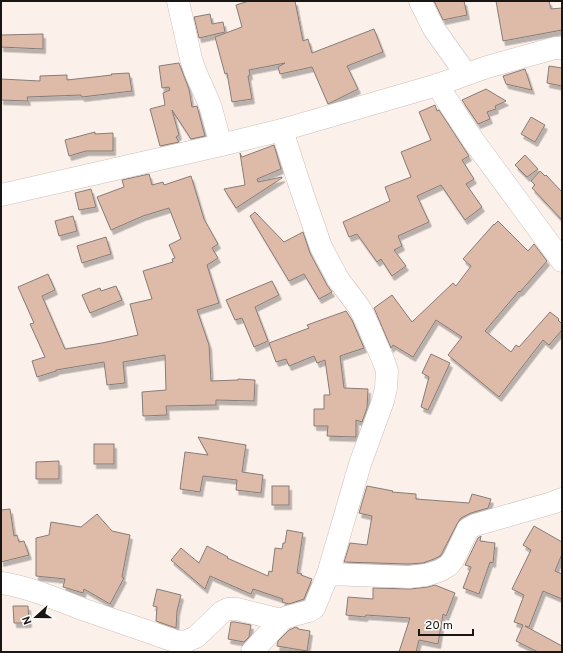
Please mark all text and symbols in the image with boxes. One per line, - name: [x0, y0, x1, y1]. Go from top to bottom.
- north arrow: [16, 597, 56, 637]
- scale bar: [419, 611, 473, 637]
- text: N: [20, 614, 36, 626]
- text: 20 m: [425, 618, 453, 634]

